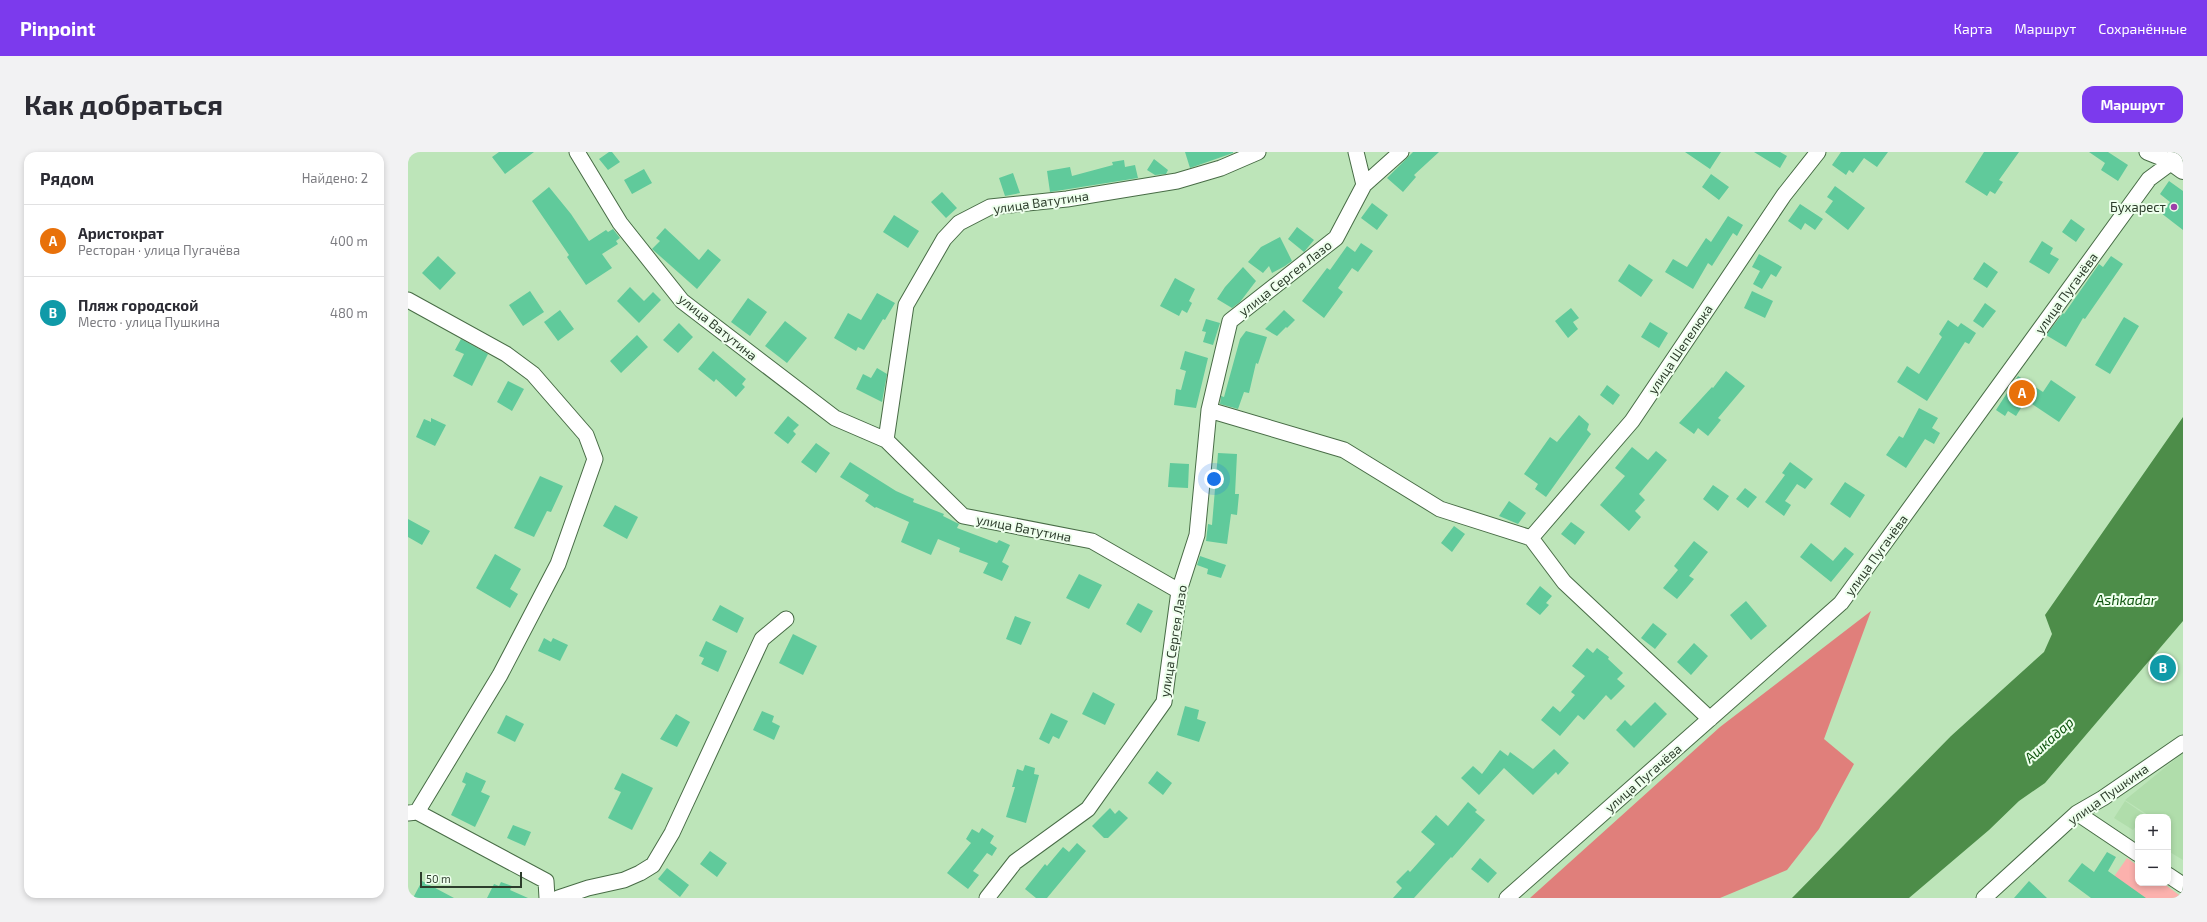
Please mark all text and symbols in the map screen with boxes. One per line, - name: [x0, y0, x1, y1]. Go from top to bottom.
- text: Pinpoint: [20, 17, 95, 40]
- text: Карта: [1954, 20, 1992, 37]
- text: Маршрут: [2014, 20, 2076, 37]
- text: Сохранённые: [2098, 20, 2187, 37]
- button: Маршрут: [2082, 86, 2183, 123]
- text: Как добраться: [24, 87, 223, 121]
- text: Рядом: [40, 168, 94, 188]
- text: Найдено: 2: [302, 170, 368, 186]
- street label: улица Ватутина: [992, 187, 1090, 217]
- place label: Бухарест: [2110, 199, 2167, 215]
- marker: Бухарест: [2169, 202, 2179, 212]
- text: Аристократ: [78, 224, 164, 242]
- text: A: [49, 233, 57, 249]
- text: 400 m: [330, 233, 368, 249]
- street label: улица Сергея Лазо: [1235, 237, 1335, 319]
- text: Ресторан · улица Пугачёва: [78, 242, 240, 258]
- street label: улица Пугачёва: [2031, 249, 2101, 337]
- street label: улица Ватутина: [675, 290, 761, 364]
- text: Пляж городской: [78, 296, 198, 314]
- street label: улица Шепелюка: [1644, 301, 1716, 397]
- text: B: [49, 305, 57, 321]
- text: 480 m: [330, 305, 368, 321]
- text: Место · улица Пушкина: [78, 314, 220, 330]
- pin: A: [2009, 378, 2035, 408]
- your location: [1204, 469, 1224, 489]
- street label: улица Ватутина: [975, 511, 1073, 545]
- street label: улица Пугачёва: [1841, 511, 1911, 599]
- street label: улица Сергея Лазо: [1156, 584, 1190, 698]
- water label: Ashkadar: [2095, 591, 2157, 608]
- pin: B: [2150, 653, 2176, 683]
- water label: Ашкадар: [2020, 713, 2077, 767]
- street label: улица Пугачёва: [1601, 740, 1685, 816]
- street label: улица Пушкина: [2065, 760, 2151, 828]
- map controls: [2135, 814, 2171, 886]
- button: +: [2135, 814, 2171, 850]
- button: −: [2135, 850, 2171, 886]
- scale bar: [420, 870, 522, 889]
- text: 50 m: [426, 872, 451, 885]

